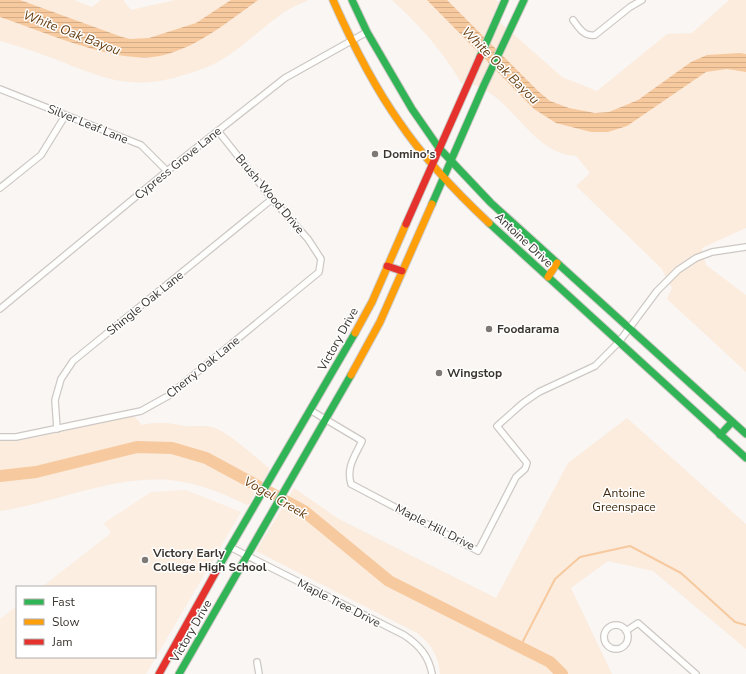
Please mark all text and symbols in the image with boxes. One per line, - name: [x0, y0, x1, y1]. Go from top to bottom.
- water label: White Oak Bayou: [20, 6, 123, 60]
- water label: White Oak Bayou: [458, 23, 543, 108]
- street label: Silver Leaf Lane: [45, 101, 131, 147]
- street label: Cypress Grove Lane: [131, 123, 225, 203]
- place label: Domino's: [383, 146, 435, 162]
- marker: Domino's: [370, 149, 380, 159]
- street label: Brush Wood Drive: [232, 151, 308, 237]
- street label: Antoine Drive: [492, 209, 556, 271]
- street label: Shingle Oak Lane: [103, 267, 187, 339]
- street label: Victory Drive: [314, 305, 362, 374]
- place label: Foodarama: [497, 321, 559, 337]
- marker: Foodarama: [484, 324, 494, 334]
- street label: Cherry Oak Lane: [163, 332, 243, 402]
- place label: Wingstop: [447, 365, 502, 381]
- marker: Wingstop: [434, 368, 444, 378]
- water label: Vogel Creek: [240, 472, 311, 524]
- park label: Antoine Greenspace: [592, 485, 656, 515]
- street label: Maple Hill Drive: [393, 500, 477, 554]
- place label: Victory Early College High School: [152, 545, 267, 575]
- marker: Victory Early College High School: [140, 555, 150, 565]
- street label: Maple Tree Drive: [295, 575, 383, 631]
- legend: [16, 586, 156, 658]
- text: Fast: [52, 594, 75, 610]
- street label: Victory Drive: [166, 597, 215, 666]
- text: Slow: [52, 614, 80, 630]
- text: Jam: [51, 634, 73, 650]

